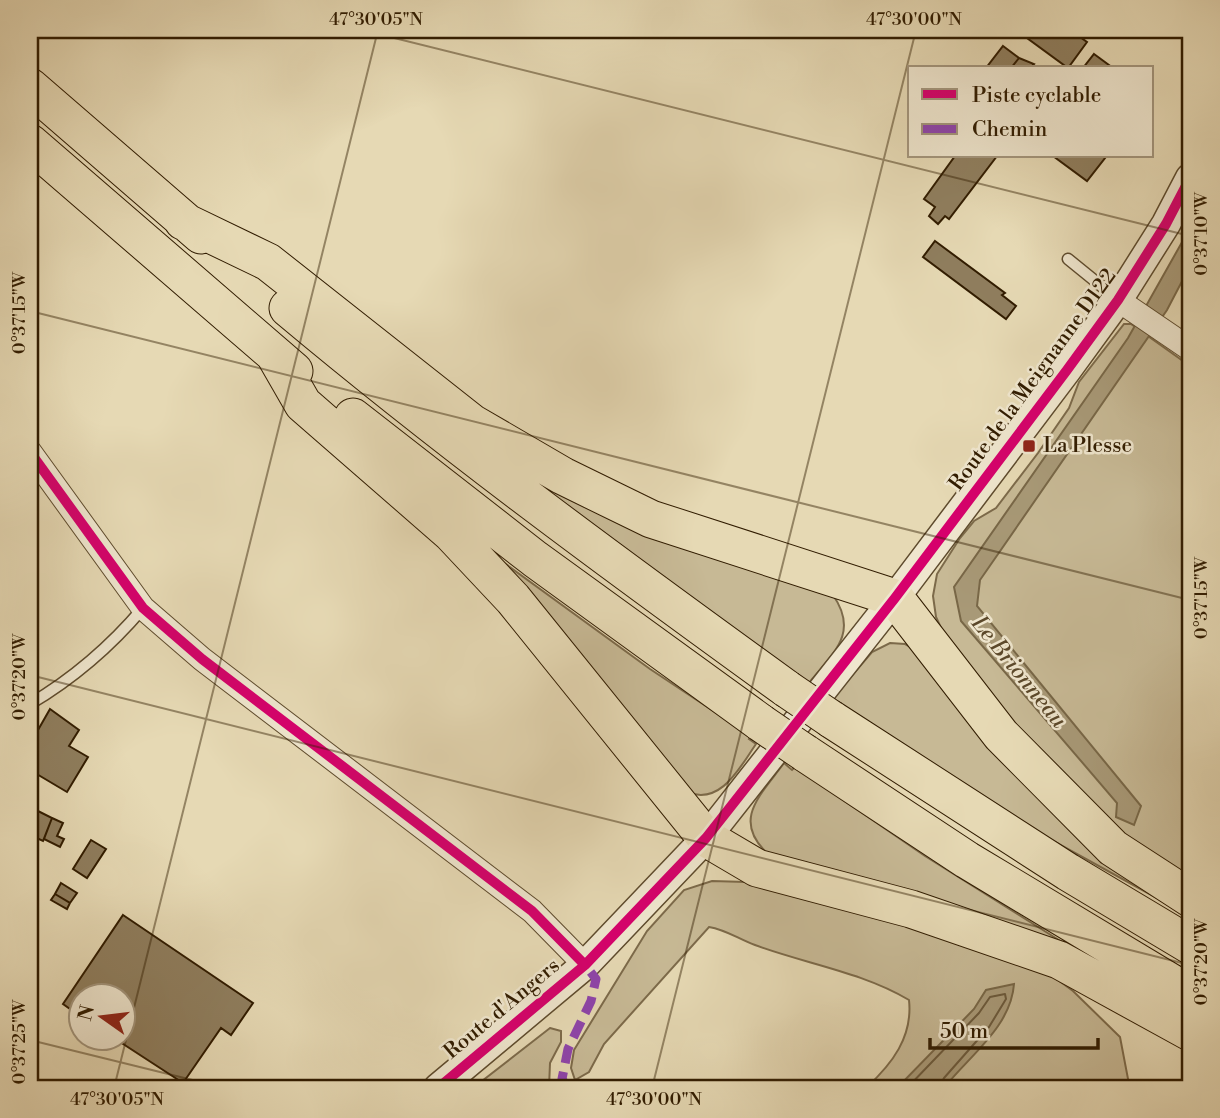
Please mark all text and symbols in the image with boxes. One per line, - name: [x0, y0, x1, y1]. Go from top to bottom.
- text: 47°30'05"N: [329, 8, 424, 31]
- text: 47°30'00"N: [866, 8, 963, 31]
- legend: [908, 66, 1154, 158]
- text: Piste cyclable: [972, 83, 1101, 109]
- text: Chemin: [972, 117, 1048, 143]
- text: 0°37'10"W: [1190, 191, 1213, 276]
- street label: Route de la Meignanne D122: [944, 264, 1122, 496]
- text: 0°37'15"W: [8, 271, 31, 354]
- place label: La Plesse: [1043, 433, 1132, 459]
- marker: La Plesse: [1021, 438, 1037, 454]
- text: 0°37'15"W: [1190, 556, 1213, 639]
- water label: Le Brionneau: [965, 609, 1073, 734]
- text: 0°37'20"W: [8, 633, 31, 720]
- text: 0°37'20"W: [1190, 918, 1213, 1005]
- street label: Route d'Angers: [439, 953, 565, 1065]
- north arrow: [66, 982, 136, 1052]
- text: 0°37'25"W: [8, 999, 31, 1084]
- text: N: [73, 1003, 100, 1023]
- scale bar: [930, 1006, 1098, 1050]
- text: 50 m: [940, 1019, 988, 1045]
- text: 47°30'05"N: [70, 1088, 165, 1111]
- text: 47°30'00"N: [606, 1088, 703, 1111]

